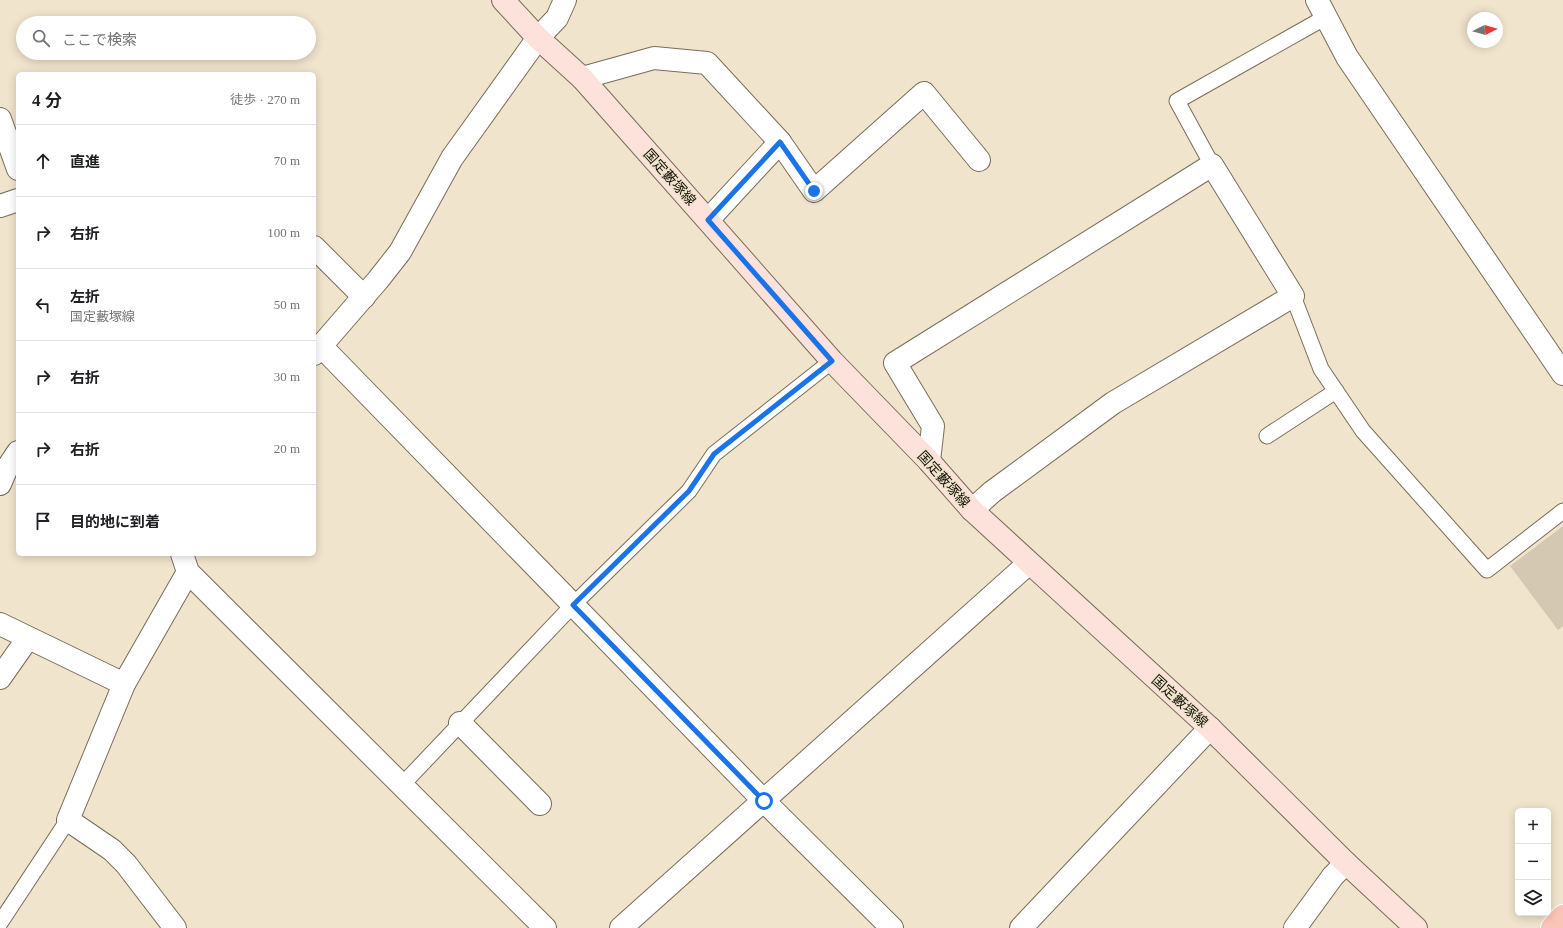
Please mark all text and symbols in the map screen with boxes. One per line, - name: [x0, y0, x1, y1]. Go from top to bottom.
- north arrow: [1467, 12, 1503, 48]
- search box: [16, 16, 316, 60]
- icon: search: [30, 27, 52, 49]
- text: ここで検索: [62, 32, 137, 48]
- text: 4 分: [32, 91, 62, 110]
- text: 徒歩 · 270 m: [230, 92, 300, 107]
- street label: 国定藪塚線: [641, 146, 699, 208]
- icon: ahead: [32, 150, 54, 172]
- text: 70 m: [274, 153, 300, 168]
- text: 直進: [70, 154, 100, 170]
- route end: [805, 182, 823, 200]
- icon: right: [32, 222, 54, 244]
- text: 100 m: [267, 225, 300, 240]
- text: 右折: [70, 226, 100, 242]
- text: 左折: [70, 289, 100, 305]
- icon: left: [32, 294, 54, 316]
- text: 50 m: [274, 297, 300, 312]
- text: 国定藪塚線: [70, 309, 135, 324]
- icon: right: [32, 366, 54, 388]
- text: 30 m: [274, 369, 300, 384]
- text: 右折: [70, 370, 100, 386]
- icon: right: [32, 438, 54, 460]
- text: 20 m: [274, 441, 300, 456]
- text: 右折: [70, 442, 100, 458]
- street label: 国定藪塚線: [915, 448, 973, 510]
- icon: arrive: [32, 510, 54, 532]
- text: 目的地に到着: [70, 514, 160, 530]
- street label: 国定藪塚線: [1149, 672, 1211, 730]
- route start: [755, 792, 773, 810]
- map controls: [1515, 808, 1551, 916]
- button: +: [1515, 808, 1551, 844]
- button: −: [1515, 844, 1551, 880]
- button: layers: [1515, 880, 1551, 916]

